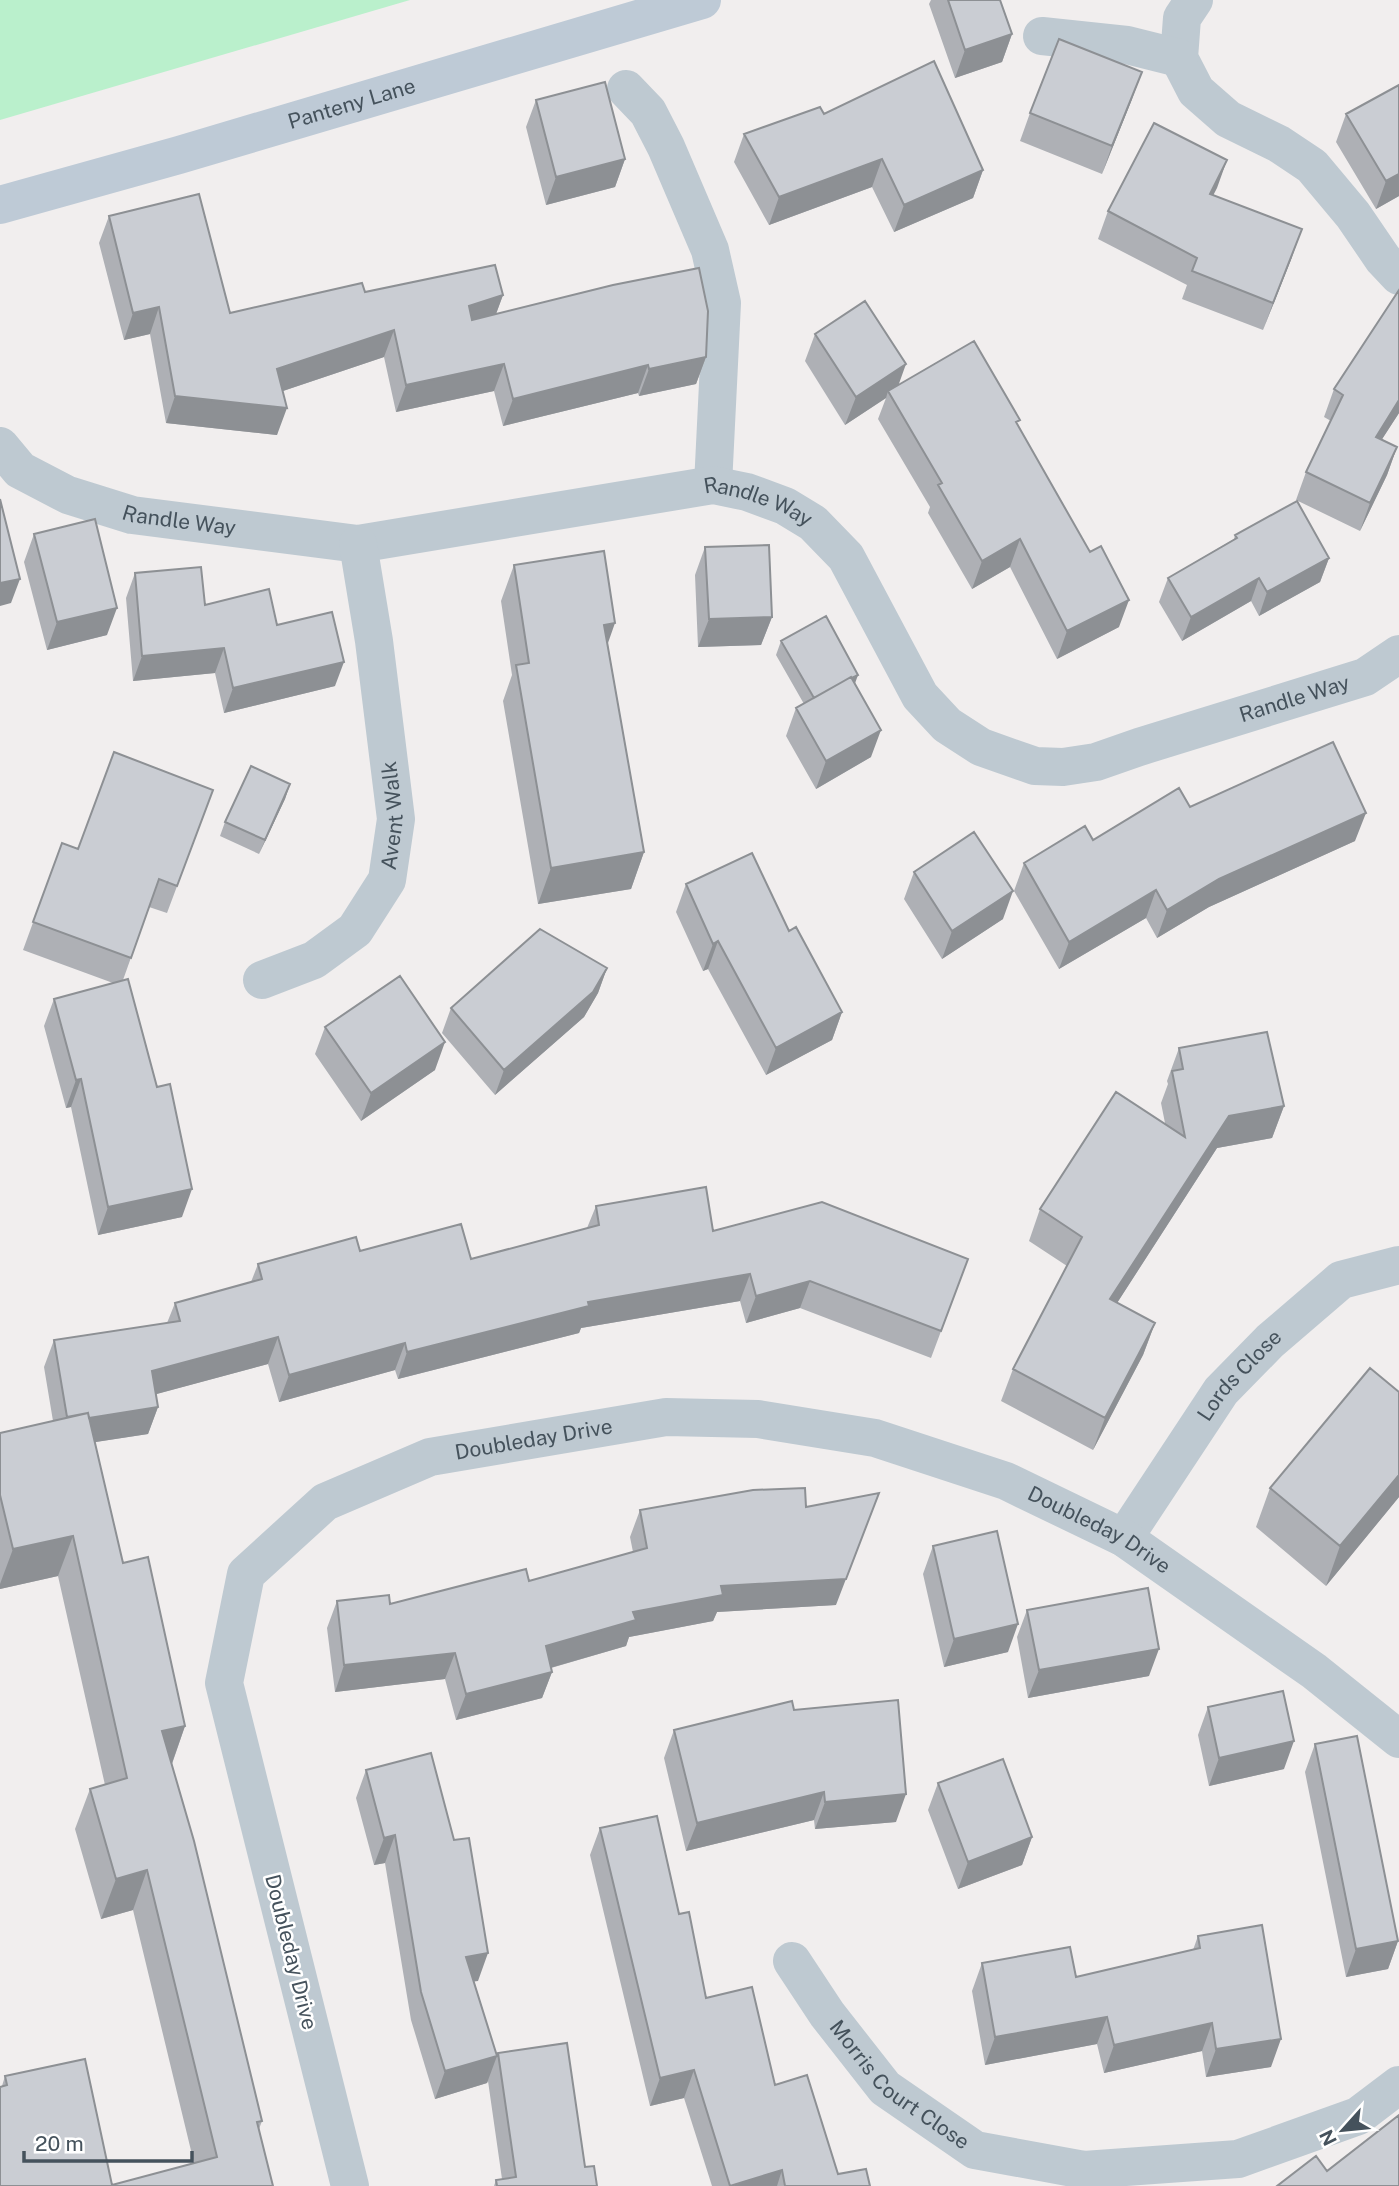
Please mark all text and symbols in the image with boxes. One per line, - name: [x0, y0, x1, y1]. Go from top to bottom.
- street label: Panteny Lane: [285, 73, 418, 134]
- street label: Randle Way: [702, 471, 817, 532]
- street label: Randle Way: [119, 500, 238, 540]
- street label: Randle Way: [1236, 670, 1353, 727]
- street label: Avent Walk: [376, 760, 408, 871]
- street label: Lords Close: [1192, 1324, 1286, 1425]
- street label: Doubleday Drive: [453, 1413, 614, 1465]
- street label: Doubleday Drive: [1024, 1480, 1176, 1579]
- street label: Doubleday Drive: [260, 1872, 323, 2032]
- street label: Morris Court Close: [825, 2015, 974, 2154]
- north arrow: [1308, 2095, 1378, 2165]
- scale bar: [24, 2120, 192, 2164]
- text: N: [1315, 2126, 1341, 2149]
- text: 20 m: [35, 2131, 84, 2156]

